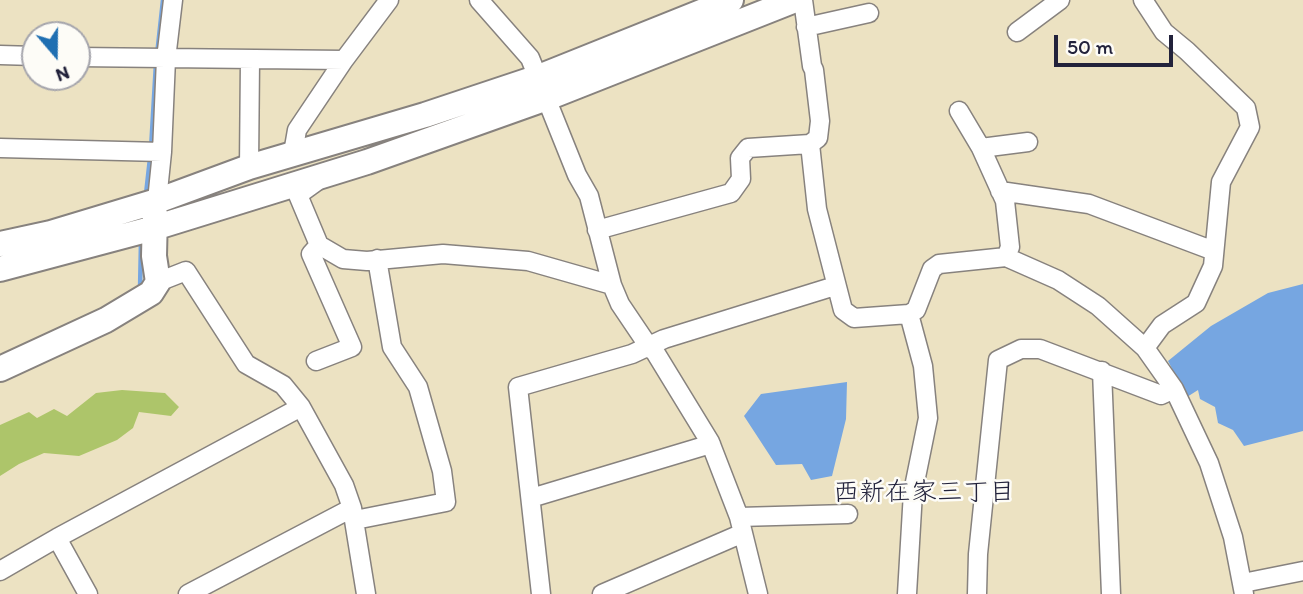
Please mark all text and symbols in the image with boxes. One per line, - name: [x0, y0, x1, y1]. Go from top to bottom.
- north arrow: [21, 21, 91, 91]
- scale bar: [1058, 21, 1177, 65]
- text: 50 m: [1067, 34, 1113, 59]
- text: N: [53, 61, 73, 87]
- district label: 西新在家三丁目: [833, 477, 1015, 509]

